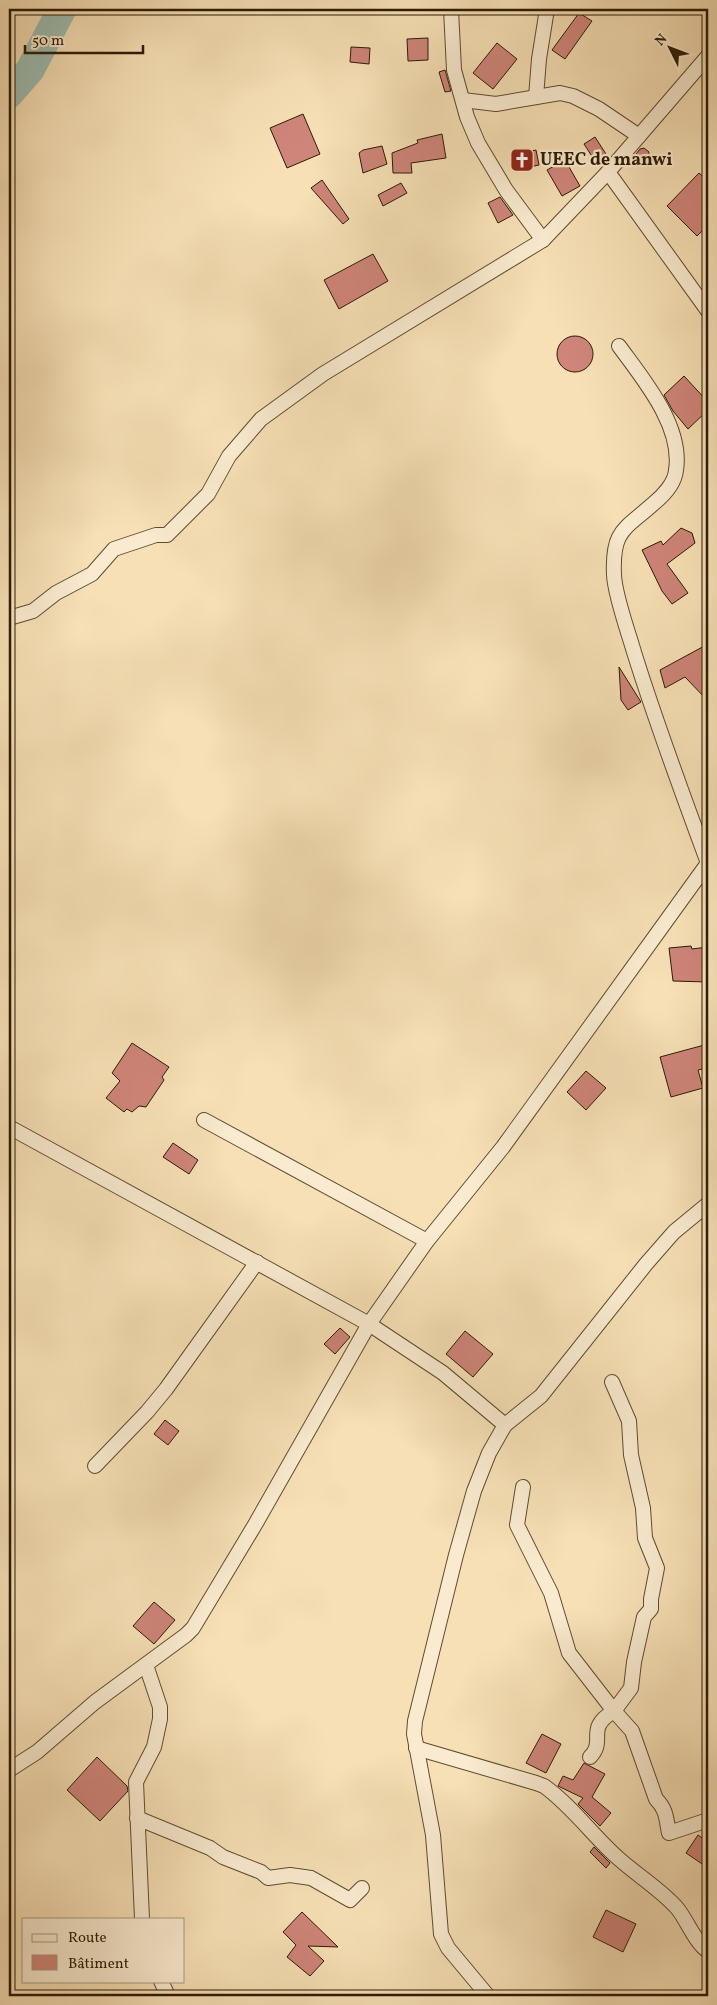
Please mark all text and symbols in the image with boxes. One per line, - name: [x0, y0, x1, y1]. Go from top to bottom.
- scale bar: [25, 22, 142, 54]
- north arrow: [644, 22, 694, 72]
- text: N: [651, 30, 672, 50]
- text: 50 m: [32, 31, 64, 52]
- church icon: UEEC de manwi: [509, 147, 535, 173]
- place label: UEEC de manwi: [540, 148, 673, 173]
- legend: [22, 1918, 185, 1982]
- text: Route: [68, 1928, 107, 1949]
- text: Bâtiment: [68, 1954, 129, 1975]

